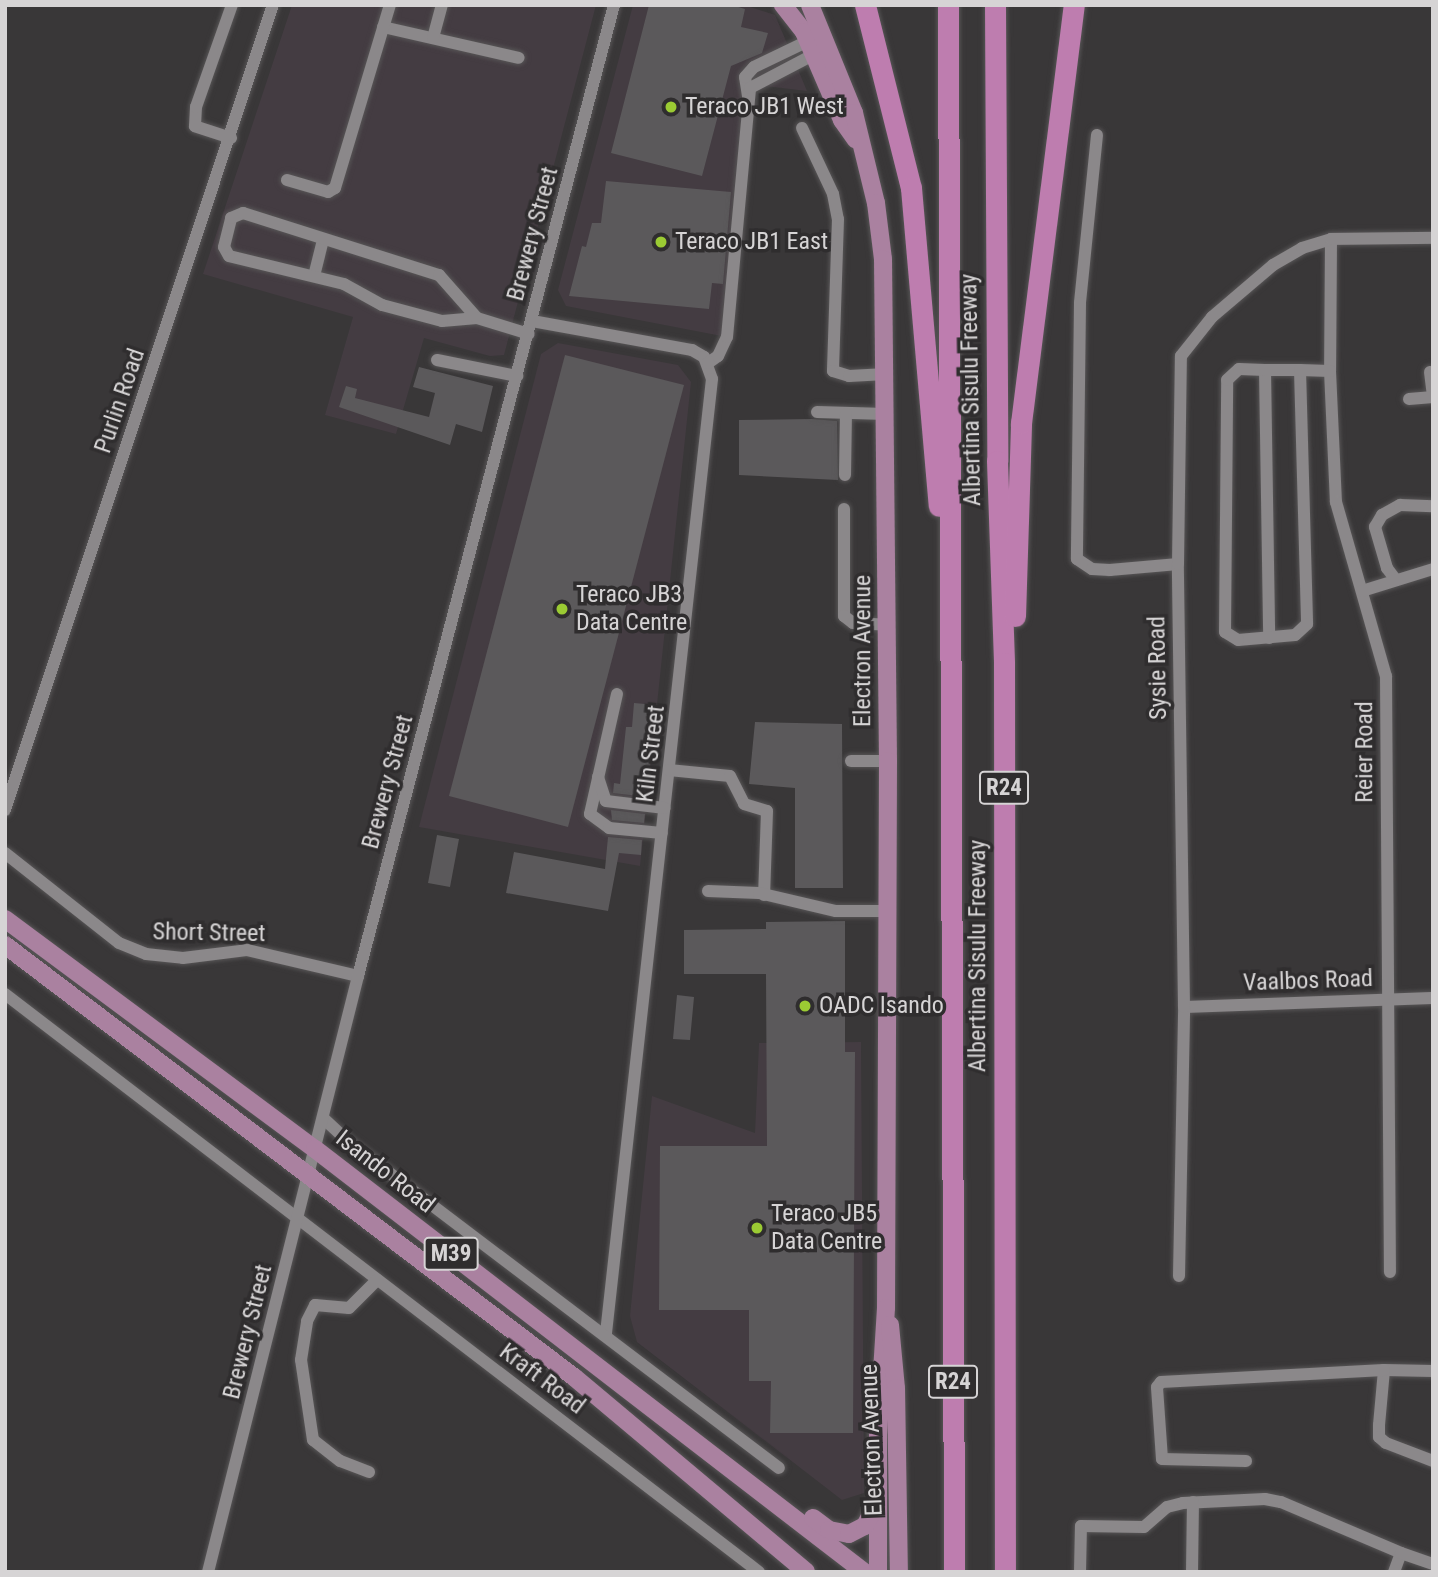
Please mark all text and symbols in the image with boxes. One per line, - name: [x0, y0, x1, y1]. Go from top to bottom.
- place label: Teraco JB1 West: [685, 93, 844, 121]
- marker: Teraco JB1 West: [663, 99, 679, 115]
- street label: Brewery Street: [501, 164, 565, 304]
- place label: Teraco JB1 East: [675, 228, 828, 256]
- marker: Teraco JB1 East: [653, 234, 669, 250]
- street label: Albertina Sisulu Freeway: [955, 274, 987, 506]
- street label: Purlin Road: [89, 345, 151, 457]
- street label: Electron Avenue: [849, 575, 877, 727]
- place label: Teraco JB3 Data Centre: [576, 581, 687, 637]
- marker: Teraco JB3 Data Centre: [554, 601, 570, 617]
- street label: Sysie Road: [1143, 616, 1173, 720]
- street label: Reier Road: [1351, 701, 1379, 803]
- street label: Kiln Street: [631, 704, 671, 804]
- street label: Brewery Street: [356, 712, 420, 852]
- road number: R24: [978, 768, 1030, 808]
- street label: Albertina Sisulu Freeway: [964, 840, 992, 1072]
- street label: Short Street: [152, 918, 266, 948]
- street label: Vaalbos Road: [1243, 964, 1373, 998]
- place label: OADC Isando: [819, 992, 944, 1020]
- marker: OADC Isando: [797, 998, 813, 1014]
- street label: Isando Road: [330, 1124, 440, 1220]
- place label: Teraco JB5 Data Centre: [771, 1200, 882, 1256]
- marker: Teraco JB5 Data Centre: [749, 1220, 765, 1236]
- road number: M39: [423, 1234, 479, 1274]
- street label: Brewery Street: [217, 1262, 279, 1402]
- street label: Kraft Road: [493, 1337, 591, 1421]
- road number: R24: [927, 1362, 979, 1401]
- street label: Electron Avenue: [855, 1363, 889, 1517]

